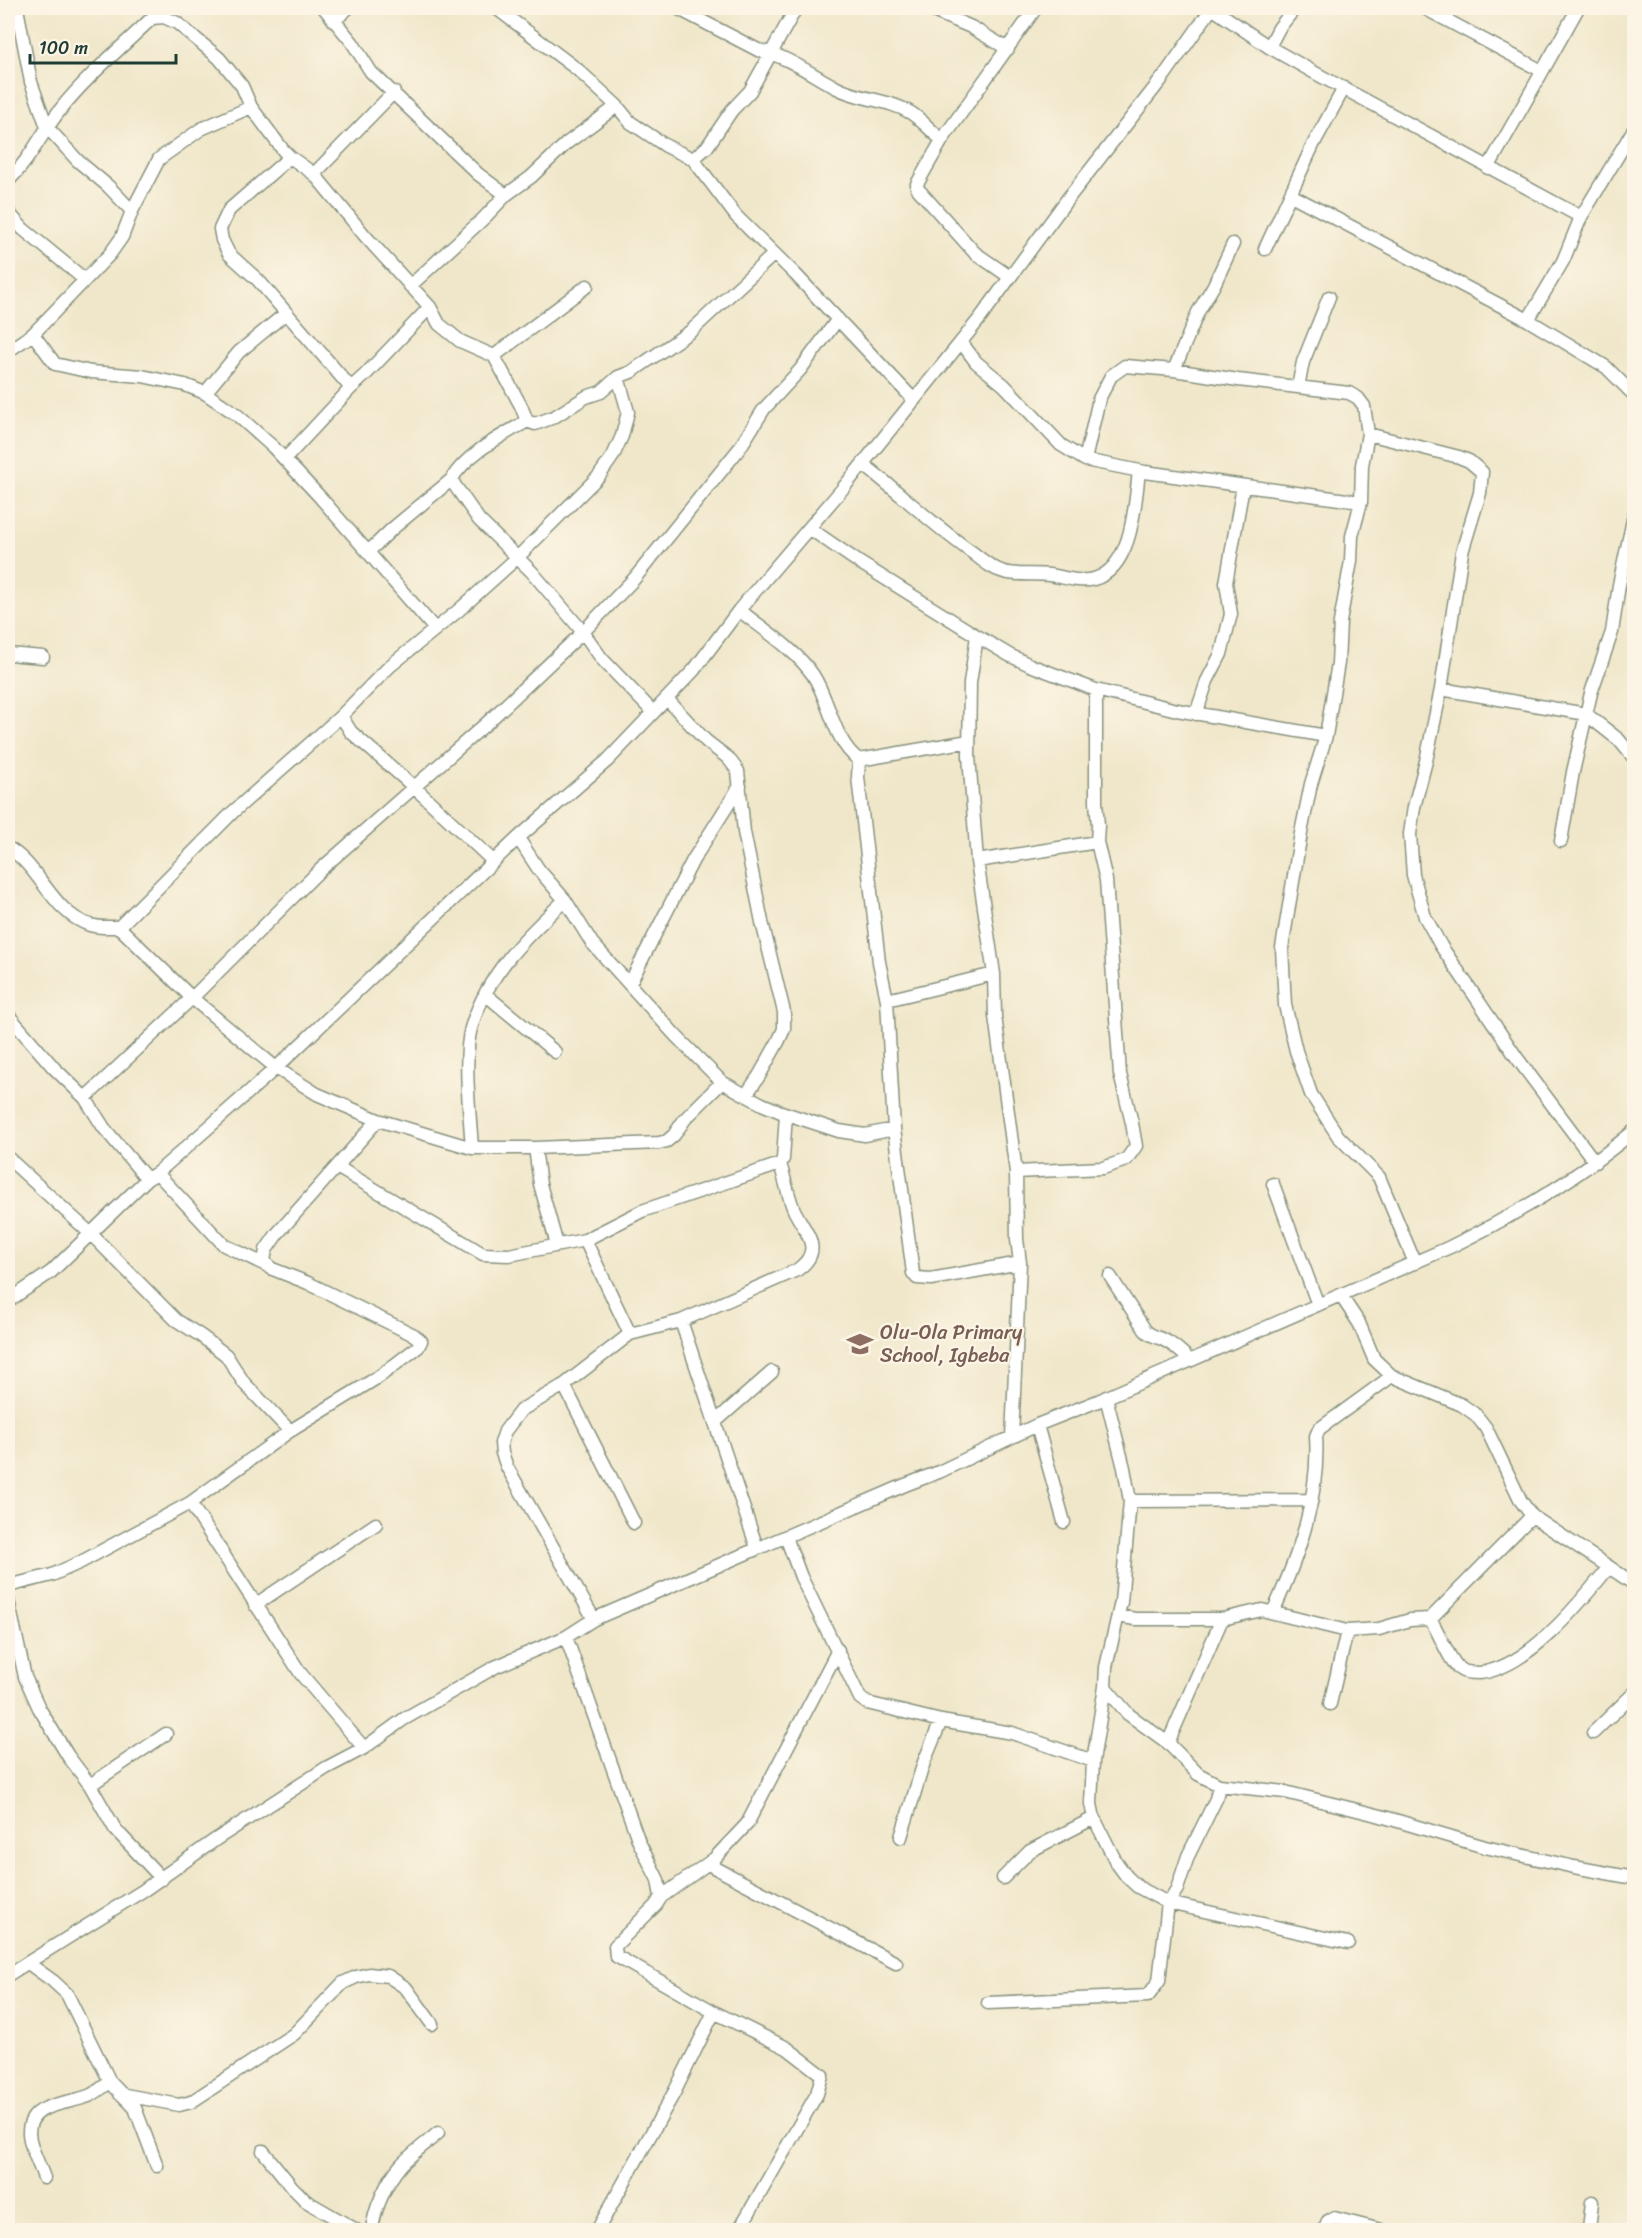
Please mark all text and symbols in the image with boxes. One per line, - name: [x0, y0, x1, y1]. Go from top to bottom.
- scale bar: [30, 27, 176, 65]
- text: 100 m: [39, 32, 88, 64]
- place label: Olu-Ola Primary School, Igbeba: [880, 1315, 1023, 1373]
- school or university icon: Olu-Ola Primary School, Igbeba: [845, 1329, 875, 1359]

